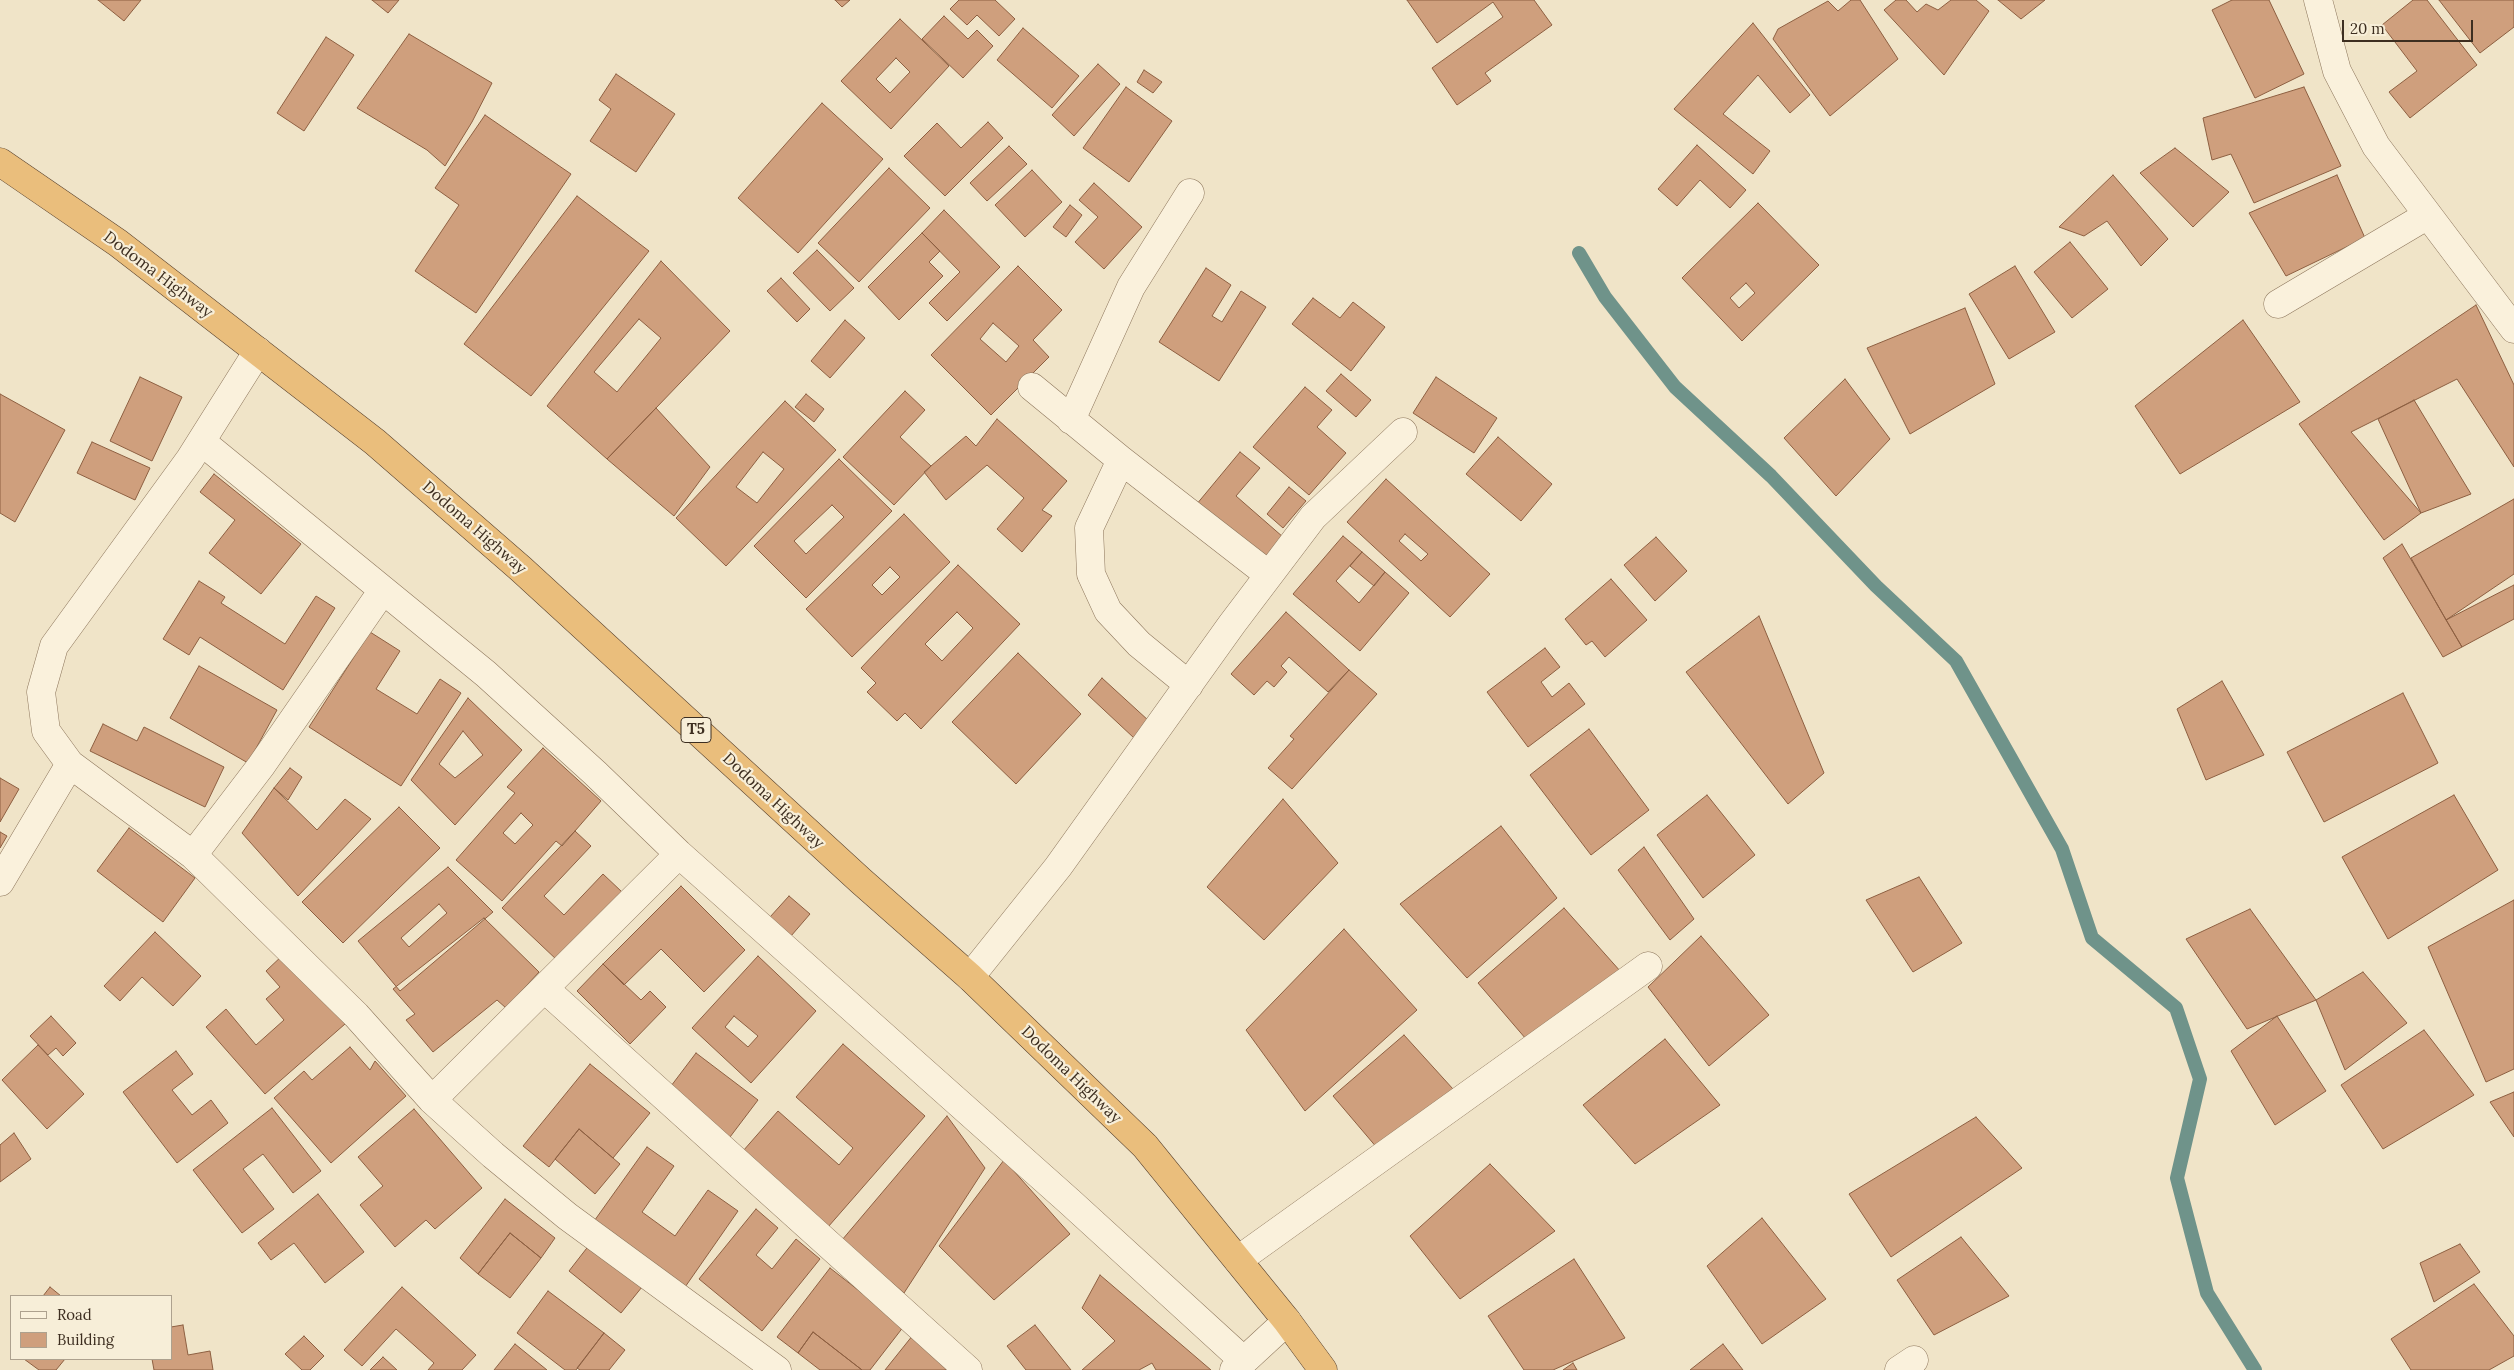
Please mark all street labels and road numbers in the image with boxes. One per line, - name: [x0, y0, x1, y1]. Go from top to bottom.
- street label: Dodoma Highway: [100, 228, 216, 322]
- street label: Dodoma Highway: [418, 478, 530, 578]
- road number: T5: [681, 718, 711, 742]
- street label: Dodoma Highway: [718, 749, 828, 853]
- street label: Dodoma Highway: [1017, 1022, 1125, 1128]

